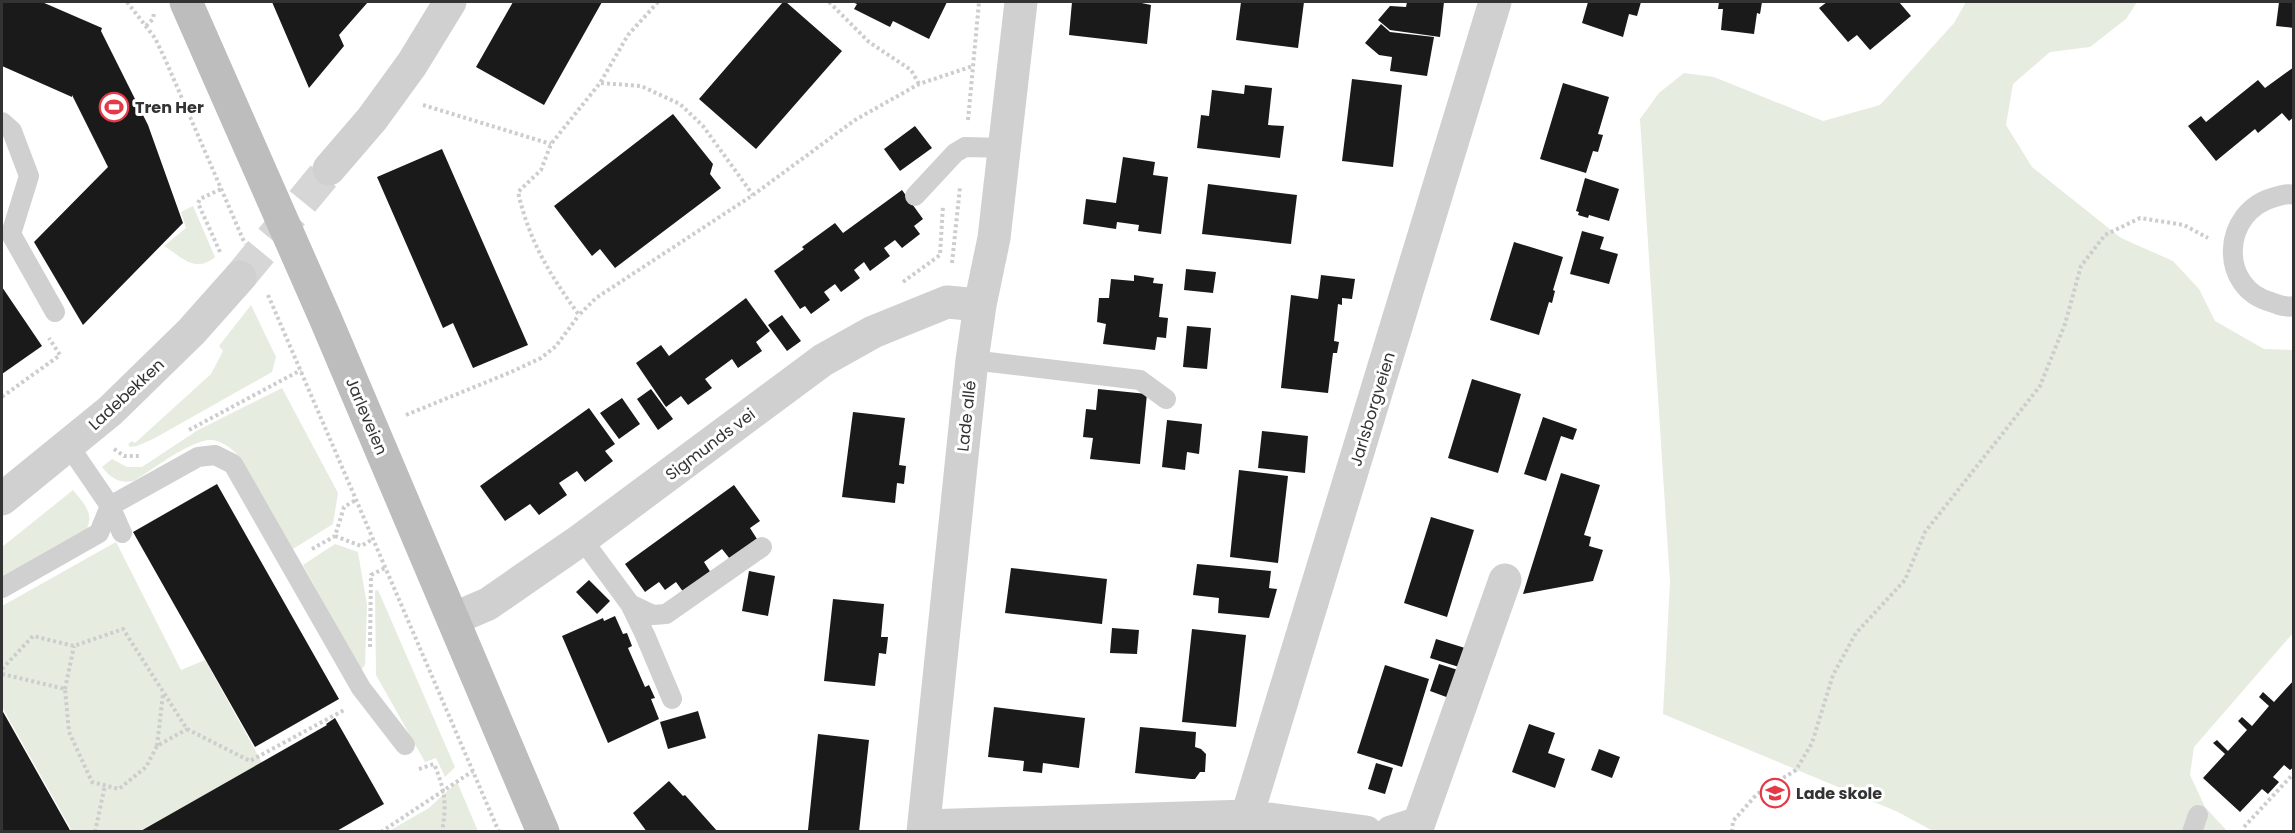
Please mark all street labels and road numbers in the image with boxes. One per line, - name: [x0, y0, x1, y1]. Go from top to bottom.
- street label: Jarlsborgveien: [1344, 349, 1401, 469]
- street label: Ladebekken: [83, 353, 169, 435]
- street label: Jarleveien: [340, 374, 393, 458]
- street label: Lade allé: [951, 379, 982, 453]
- street label: Sigmunds vei: [660, 403, 760, 486]

